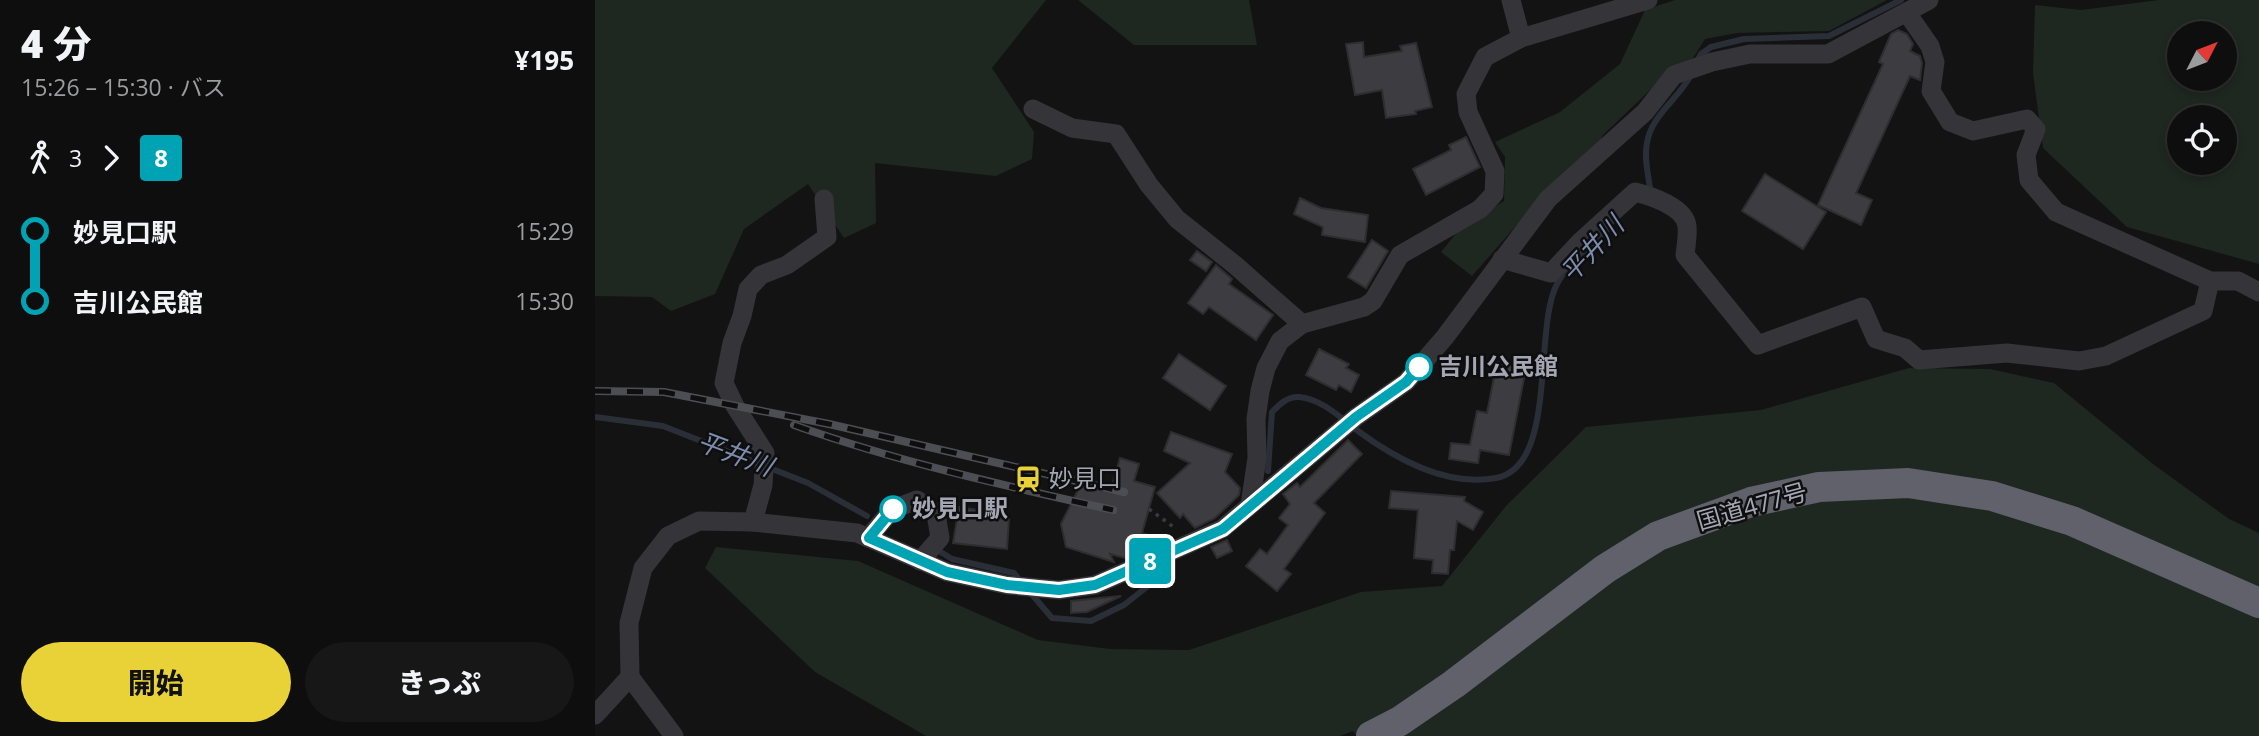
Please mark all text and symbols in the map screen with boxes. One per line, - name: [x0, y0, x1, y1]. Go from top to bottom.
- text: 4 分: [21, 17, 91, 69]
- north arrow: [2167, 21, 2237, 91]
- map controls: [2167, 21, 2237, 175]
- text: ¥195: [515, 42, 574, 78]
- text: 15:26 – 15:30 · バス: [21, 71, 226, 103]
- button: locate: [2167, 105, 2237, 175]
- icon: walk: [21, 139, 59, 177]
- icon: forward: [92, 139, 130, 177]
- text: 8: [154, 141, 168, 174]
- text: 3: [69, 142, 82, 174]
- water label: 平井川: [1552, 205, 1633, 289]
- text: 妙見口駅: [73, 214, 177, 250]
- text: 15:29: [515, 215, 574, 247]
- text: 吉川公民館: [73, 284, 203, 320]
- text: 15:30: [515, 285, 574, 317]
- place label: 吉川公民館: [1438, 349, 1558, 382]
- marker: 吉川公民館: [1406, 354, 1432, 380]
- water label: 平井川: [692, 422, 781, 485]
- place label: 妙見口: [1049, 461, 1121, 494]
- station icon: 妙見口: [1013, 464, 1043, 494]
- street label: 国道477号: [1693, 474, 1811, 537]
- place label: 妙見口駅: [912, 491, 1008, 524]
- marker: 妙見口駅: [880, 496, 906, 522]
- line badge: 8: [1127, 538, 1173, 584]
- text: 8: [1143, 544, 1157, 577]
- button: 開始: [21, 642, 291, 722]
- button: きっぷ: [305, 642, 574, 722]

